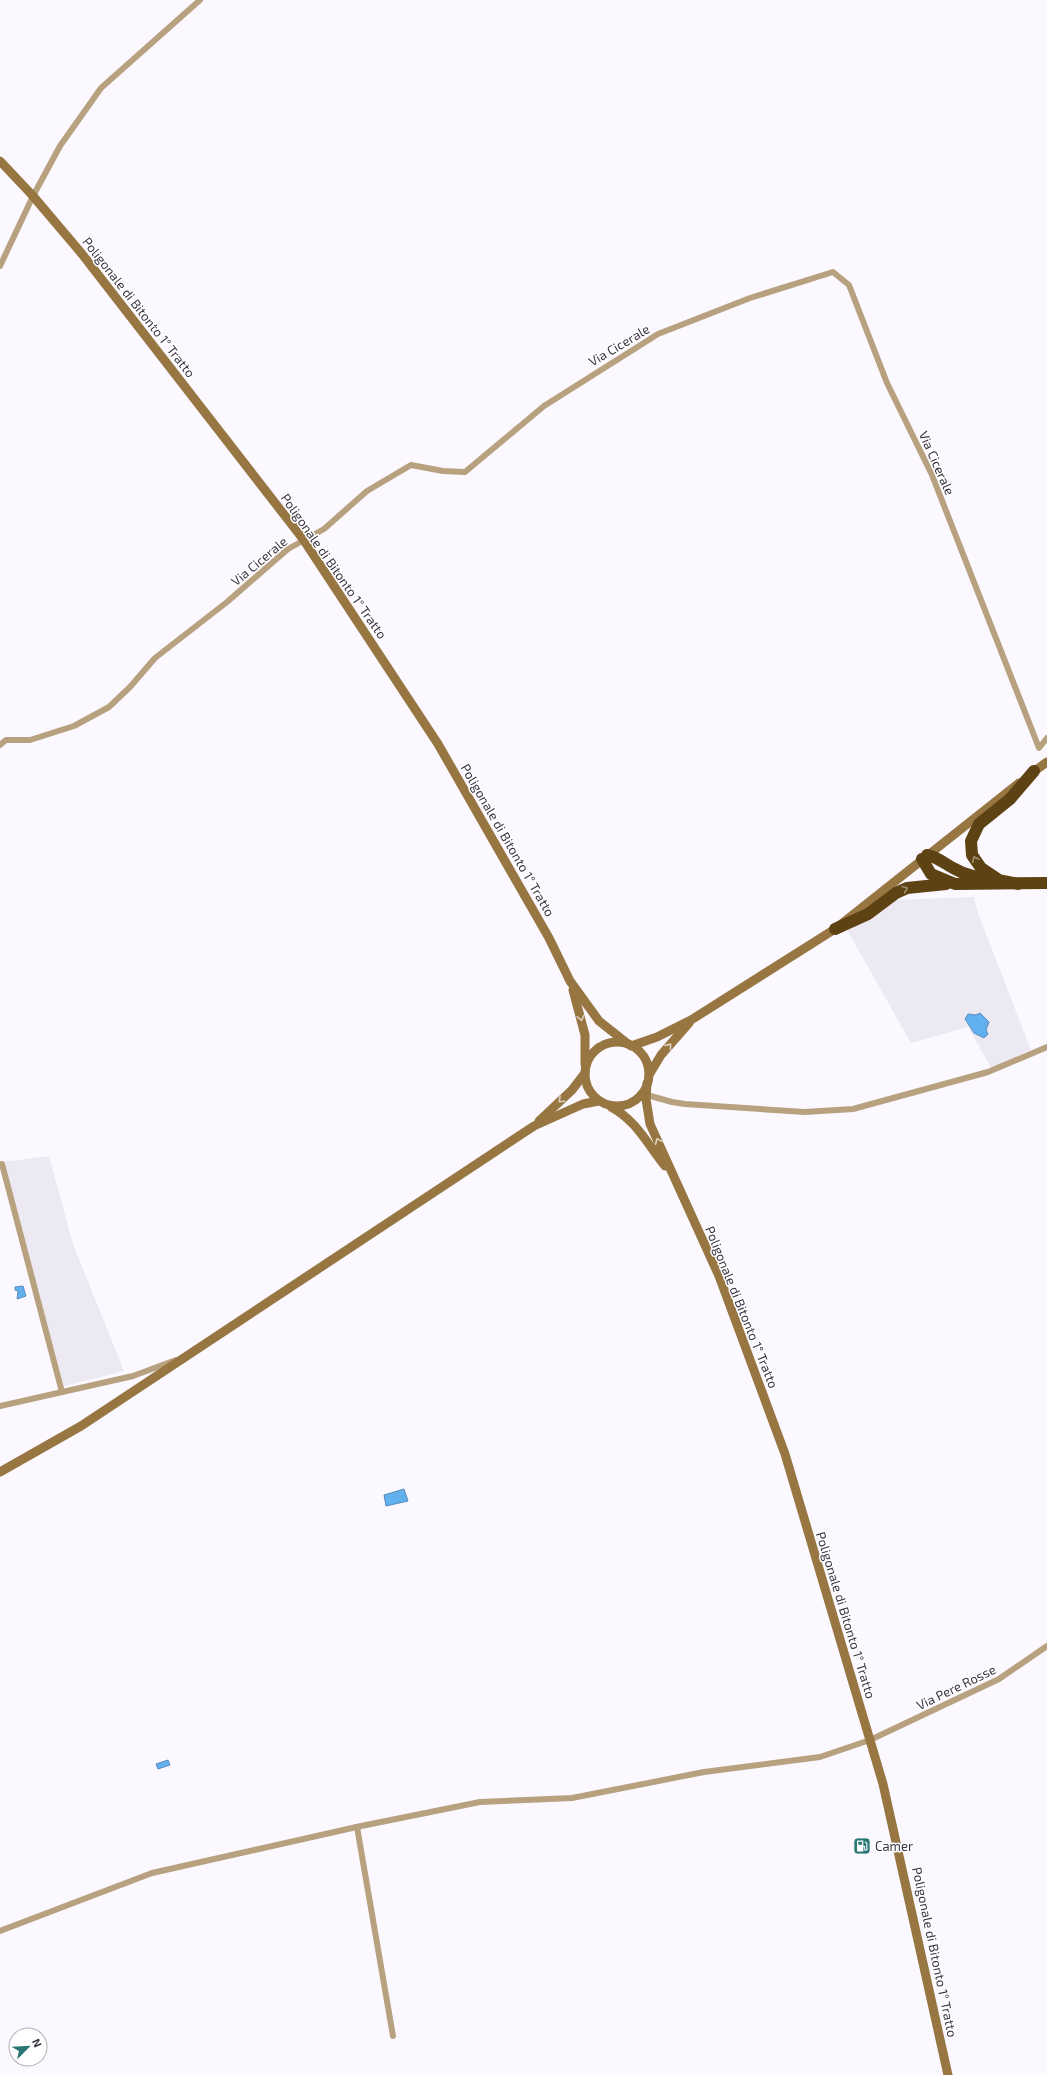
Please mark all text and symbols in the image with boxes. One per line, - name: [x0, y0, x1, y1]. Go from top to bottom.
- street label: Poligonale di Bitonto 1° Tratto: [79, 234, 199, 380]
- street label: Via Cicerale: [586, 321, 652, 369]
- street label: Via Cicerale: [916, 429, 958, 497]
- street label: Poligonale di Bitonto 1° Tratto: [278, 490, 390, 642]
- street label: Via Cicerale: [228, 533, 290, 589]
- street label: Poligonale di Bitonto 1° Tratto: [458, 761, 558, 919]
- one-way arrow: [972, 855, 980, 863]
- one-way arrow: [902, 885, 909, 893]
- one-way arrow: [576, 1015, 585, 1022]
- one-way arrow: [664, 1044, 671, 1051]
- one-way arrow: [558, 1096, 565, 1103]
- one-way arrow: [655, 1138, 663, 1146]
- street label: Poligonale di Bitonto 1° Tratto: [702, 1224, 782, 1390]
- street label: Poligonale di Bitonto 1° Tratto: [813, 1530, 879, 1700]
- street label: Via Pere Rosse: [914, 1661, 998, 1713]
- fuel station icon: Camer: [852, 1836, 872, 1856]
- place label: Camer: [875, 1838, 913, 1854]
- street label: Poligonale di Bitonto 1° Tratto: [909, 1865, 961, 2039]
- north arrow: [8, 2027, 48, 2067]
- text: N: [30, 2036, 45, 2049]

